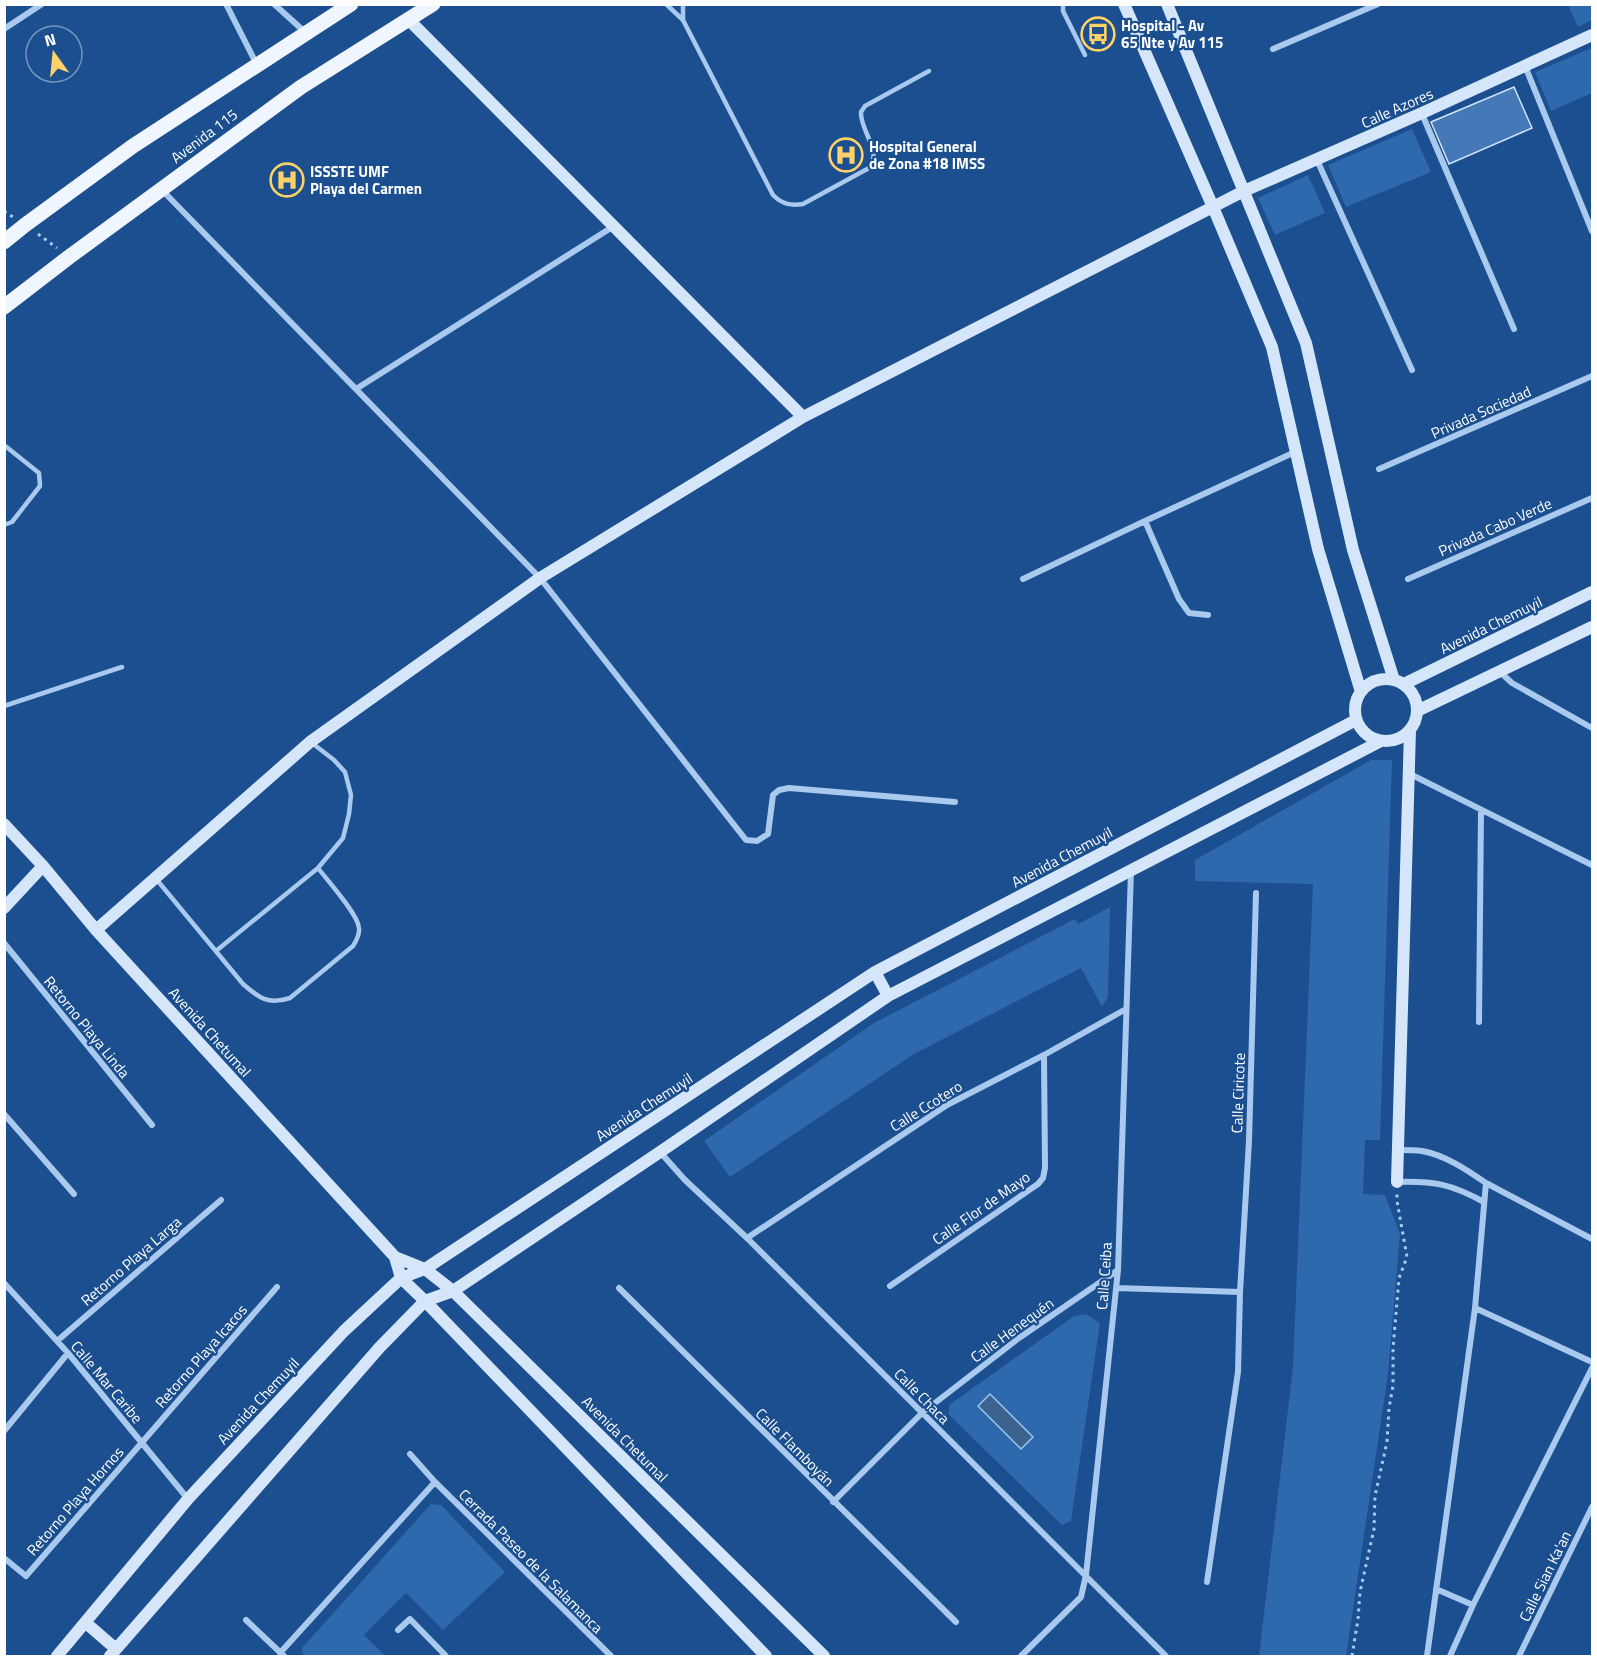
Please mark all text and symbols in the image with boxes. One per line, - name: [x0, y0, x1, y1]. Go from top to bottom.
- place label: Hospital - Av 65 Nte y Av 115: [1121, 14, 1224, 54]
- bus stop icon: Hospital - Av 65 Nte y Av 115: [1080, 16, 1116, 52]
- north arrow: [24, 24, 84, 84]
- text: N: [42, 26, 59, 53]
- street label: Calle Azores: [1357, 82, 1437, 134]
- street label: Avenida 115: [166, 103, 242, 169]
- place label: Hospital General de Zona #18 IMSS: [869, 135, 985, 175]
- hospital icon: Hospital General de Zona #18 IMSS: [828, 137, 864, 173]
- place label: ISSSTE UMF Playa del Carmen: [310, 160, 422, 200]
- hospital icon: ISSSTE UMF Playa del Carmen: [269, 162, 305, 198]
- street label: Privada Sociedad: [1427, 380, 1535, 444]
- street label: Privada Cabo Verde: [1435, 492, 1555, 562]
- street label: Avenida Chemuyil: [1436, 590, 1546, 660]
- street label: Avenida Chemuyil: [1007, 821, 1117, 893]
- street label: Retorno Playa Linda: [38, 971, 136, 1084]
- street label: Avenida Chetumal: [163, 982, 257, 1082]
- street label: Calle Ciricote: [1225, 1052, 1251, 1134]
- street label: Avenida Chemuyil: [591, 1067, 697, 1147]
- street label: Calle Ccotero: [885, 1075, 967, 1137]
- street label: Calle Flor de Mayo: [927, 1166, 1035, 1250]
- street label: Retorno Playa Larga: [76, 1210, 187, 1311]
- street label: Calle Ceiba: [1090, 1241, 1118, 1311]
- street label: Calle Henequén: [966, 1292, 1058, 1368]
- street label: Retorno Playa Icacos: [149, 1299, 253, 1413]
- street label: Calle Mar Caribe: [66, 1336, 148, 1428]
- street label: Avenida Chemuyil: [211, 1352, 305, 1450]
- street label: Calle Chaca: [889, 1363, 956, 1430]
- street label: Avenida Chetumal: [577, 1391, 673, 1487]
- street label: Calle Flamboyán: [750, 1402, 840, 1492]
- street label: Retorno Playa Hornos: [21, 1441, 129, 1561]
- street label: Cerrada Paseo de la Salamanca: [453, 1483, 609, 1639]
- street label: Calle Sian Ka'an: [1513, 1527, 1577, 1625]

